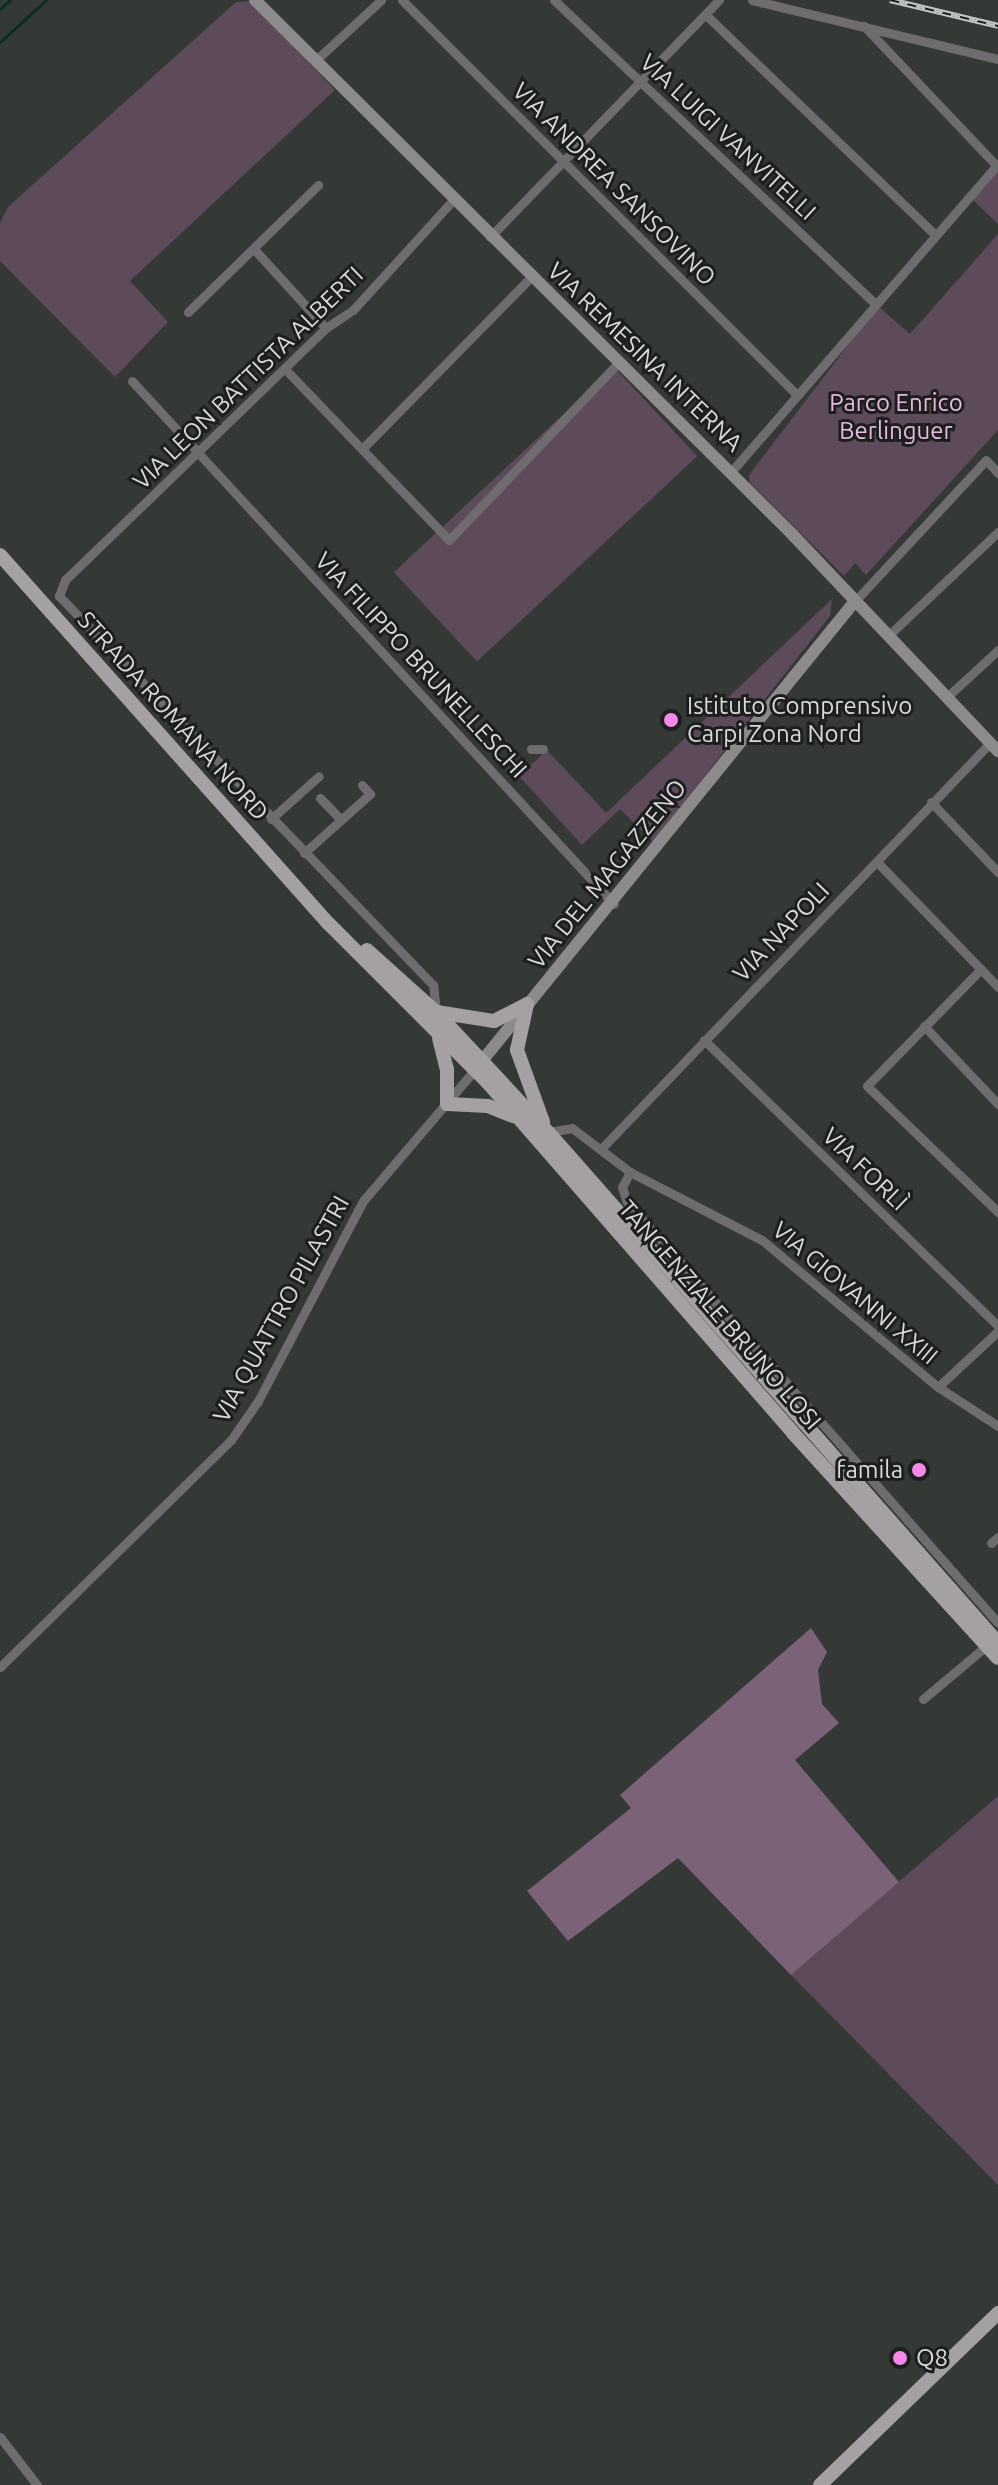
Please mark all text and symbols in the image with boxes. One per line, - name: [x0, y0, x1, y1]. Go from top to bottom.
- street label: VIA LUIGI VANVITELLI: [634, 48, 822, 226]
- street label: VIA ANDREA SANSOVINO: [506, 76, 722, 292]
- street label: VIA REMESINA INTERNA: [541, 256, 749, 458]
- street label: VIA LEON BATTISTA ALBERTI: [127, 260, 369, 496]
- park label: Parco Enrico Berlinguer: [829, 389, 963, 445]
- street label: VIA FILIPPO BRUNELLESCHI: [309, 546, 533, 784]
- street label: STRADA ROMANA NORD: [72, 606, 274, 826]
- place label: Istituto Comprensivo Carpi Zona Nord: [687, 692, 912, 748]
- marker: Istituto Comprensivo Carpi Zona Nord: [662, 711, 680, 729]
- street label: VIA DEL MAGAZZENO: [522, 774, 692, 974]
- street label: VIA NAPOLI: [727, 876, 835, 988]
- street label: VIA FORLÌ: [816, 1121, 914, 1217]
- street label: VIA QUATTRO PILASTRI: [207, 1191, 355, 1427]
- street label: TANGENZIALE BRUNO LOSI: [613, 1194, 827, 1436]
- street label: VIA GIOVANNI XXIII: [767, 1215, 943, 1371]
- place label: famila: [836, 1456, 903, 1484]
- marker: famila: [910, 1461, 928, 1479]
- place label: Q8: [916, 2344, 948, 2372]
- marker: Q8: [891, 2349, 909, 2367]

